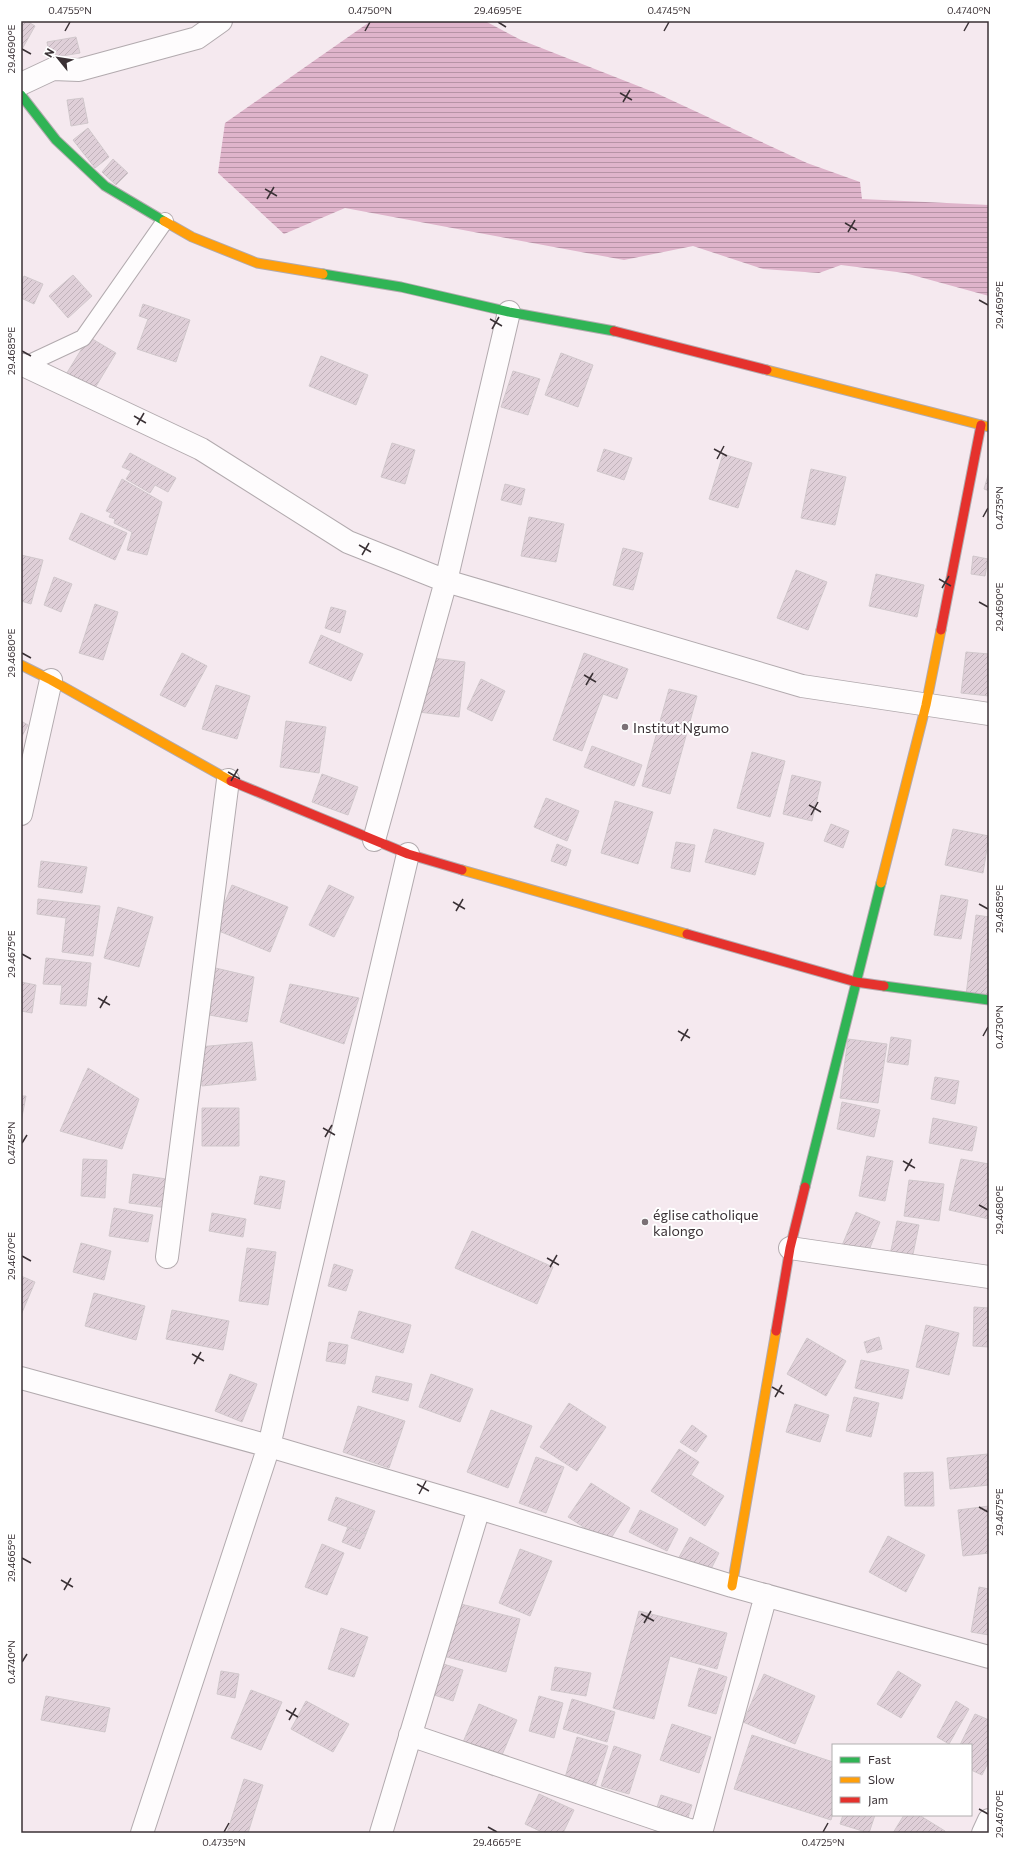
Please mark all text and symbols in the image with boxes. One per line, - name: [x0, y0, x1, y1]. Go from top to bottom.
- text: 0.4755°N: [48, 4, 92, 16]
- text: 0.4750°N: [348, 4, 392, 16]
- text: 29.4695°E: [474, 4, 522, 16]
- text: 0.4745°N: [647, 4, 691, 16]
- text: 0.4740°N: [947, 4, 991, 16]
- text: 29.4690°E: [5, 25, 17, 73]
- north arrow: [38, 38, 78, 78]
- text: N: [41, 46, 57, 60]
- text: 29.4695°E: [993, 281, 1005, 329]
- text: 29.4685°E: [5, 327, 17, 375]
- text: 0.4735°N: [993, 486, 1005, 530]
- text: 29.4690°E: [993, 583, 1005, 631]
- text: 29.4680°E: [5, 628, 17, 677]
- place label: Institut Ngumo: [633, 719, 729, 736]
- marker: Institut Ngumo: [620, 722, 630, 732]
- text: 29.4685°E: [993, 885, 1005, 933]
- text: 29.4675°E: [5, 930, 17, 978]
- text: 0.4730°N: [993, 1005, 1005, 1049]
- text: 0.4745°N: [5, 1121, 17, 1165]
- text: 29.4680°E: [993, 1185, 1005, 1234]
- place label: église catholique kalongo: [653, 1206, 758, 1239]
- marker: église catholique kalongo: [640, 1217, 650, 1227]
- text: 29.4670°E: [5, 1232, 17, 1280]
- text: 29.4675°E: [993, 1488, 1005, 1536]
- text: 29.4665°E: [5, 1534, 17, 1582]
- text: 0.4740°N: [5, 1640, 17, 1684]
- legend: [832, 1744, 972, 1816]
- text: Fast: [868, 1752, 891, 1766]
- text: Slow: [868, 1772, 895, 1786]
- text: 29.4670°E: [993, 1790, 1005, 1838]
- text: Jam: [868, 1792, 888, 1807]
- text: 0.4735°N: [202, 1836, 246, 1848]
- text: 29.4665°E: [473, 1836, 521, 1848]
- text: 0.4725°N: [801, 1836, 845, 1848]

